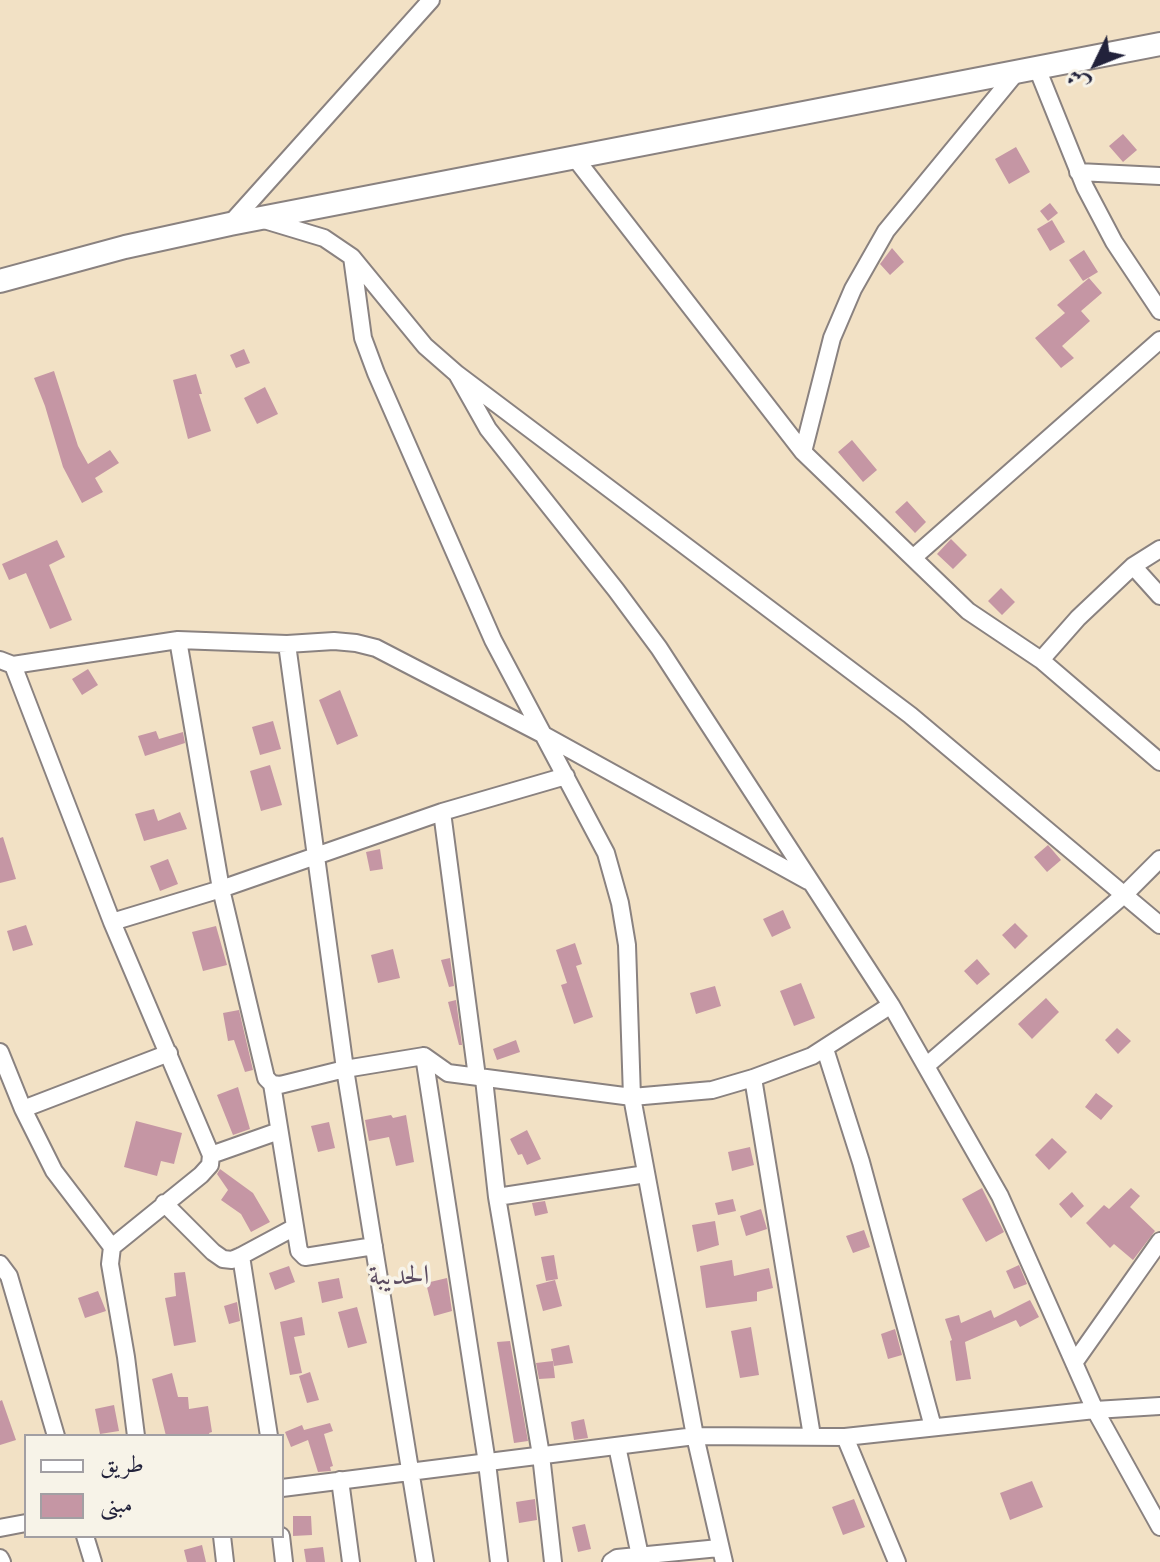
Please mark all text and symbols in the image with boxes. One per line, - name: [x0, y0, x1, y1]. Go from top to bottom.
- north arrow: [1056, 24, 1136, 104]
- text: ش: [1062, 64, 1095, 97]
- district label: الحديبة: [369, 1260, 429, 1294]
- legend: [24, 1434, 284, 1538]
- text: طريق: [100, 1450, 144, 1478]
- text: مبنى: [100, 1490, 133, 1518]

